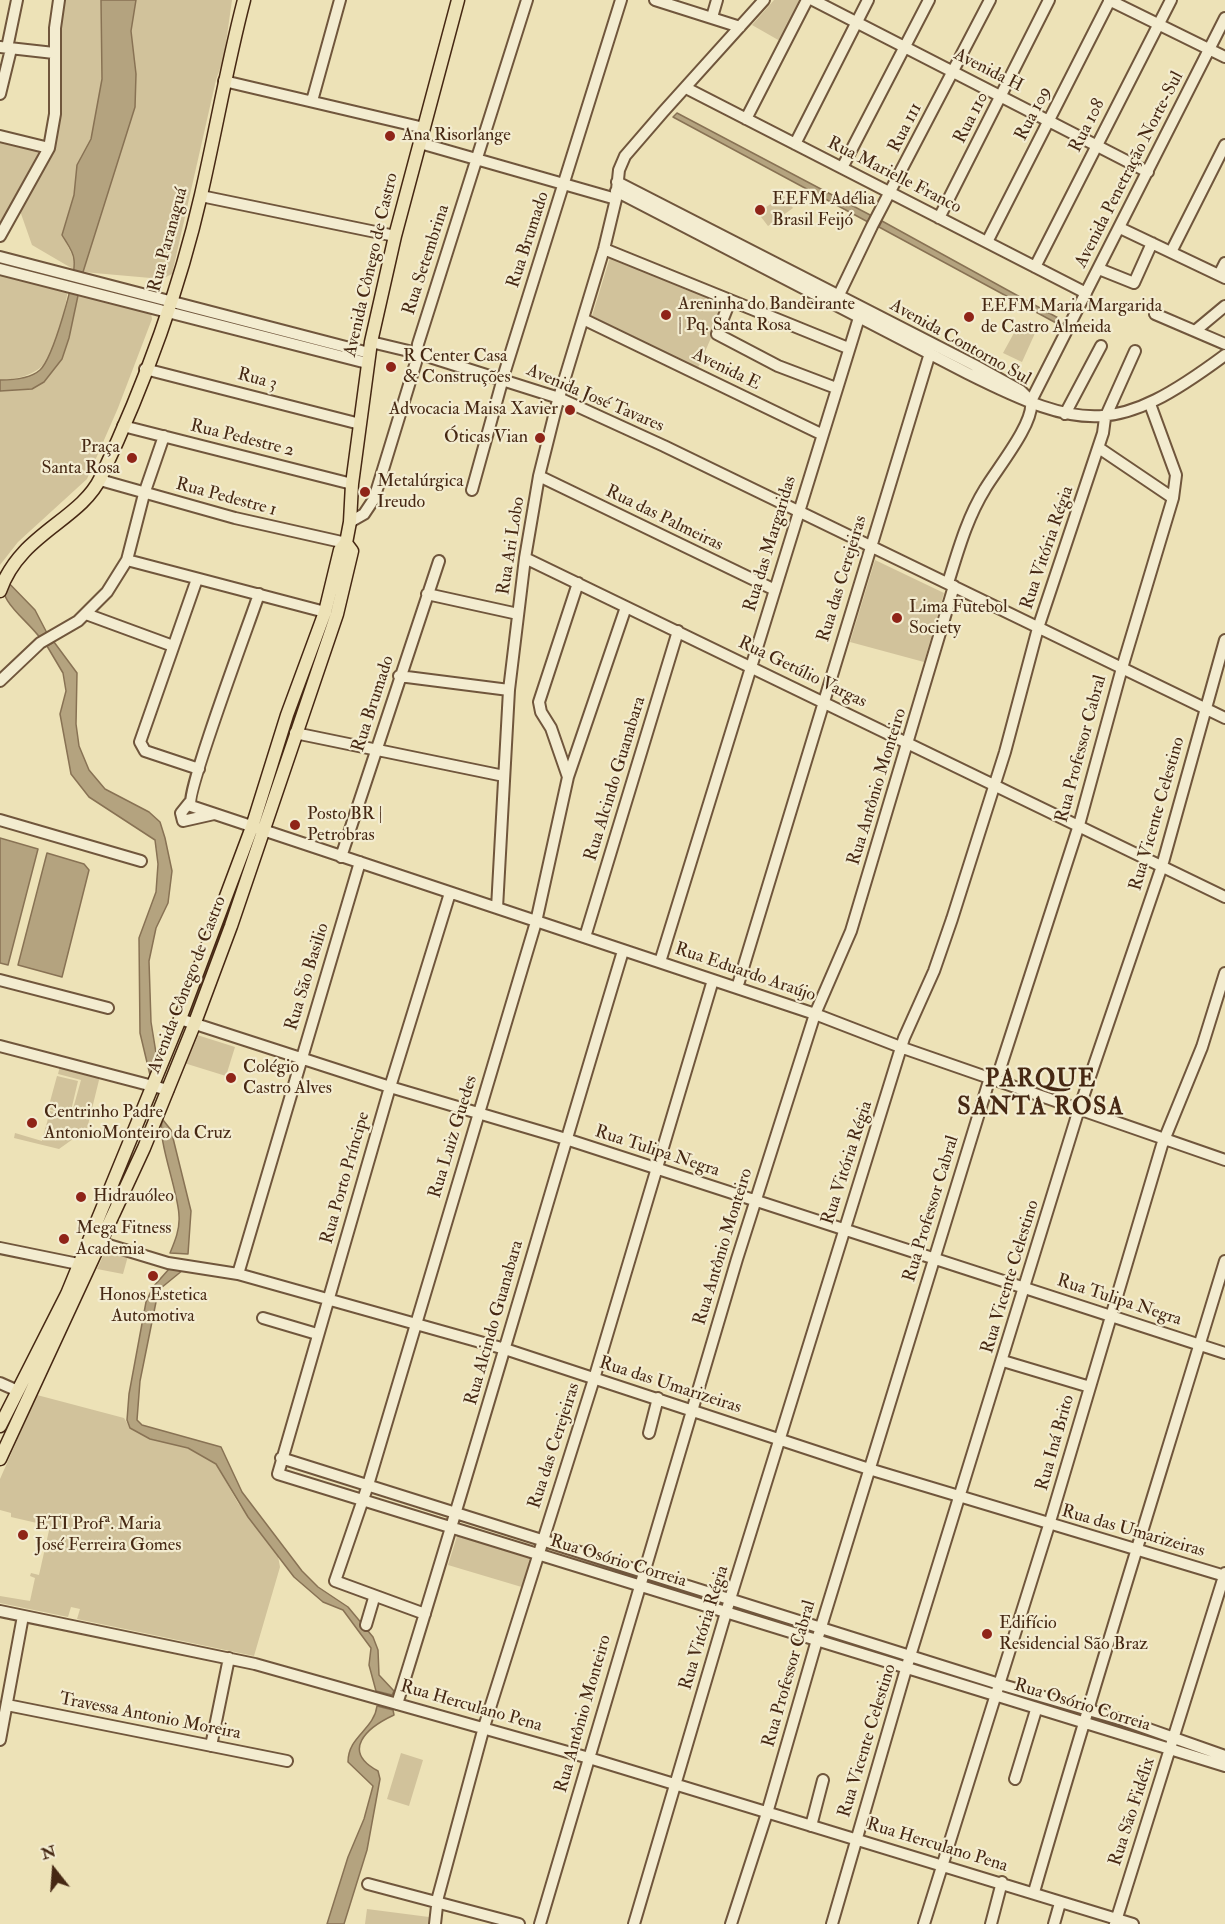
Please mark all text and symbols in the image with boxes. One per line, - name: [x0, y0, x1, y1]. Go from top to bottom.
- street label: Avenida H: [950, 44, 1026, 98]
- street label: Avenida Penetração Norte-Sul: [1071, 68, 1189, 272]
- street label: Rua 109: [1011, 83, 1057, 145]
- street label: Rua 110: [950, 89, 994, 147]
- street label: Rua 108: [1065, 96, 1111, 156]
- street label: Rua 111: [884, 100, 928, 156]
- place label: Ana Risorlange: [402, 125, 511, 147]
- marker: Ana Risorlange: [383, 129, 397, 143]
- street label: Rua Marielle Franco: [823, 133, 965, 219]
- street label: Avenida Cônego de Castro: [340, 171, 404, 359]
- street label: Rua Paranaguá: [145, 185, 193, 295]
- street label: Rua Brumado: [503, 189, 555, 291]
- place label: EEFM Adélia Brasil Feijó: [772, 189, 875, 232]
- street label: Rua Setembrina: [399, 202, 455, 318]
- marker: EEFM Adélia Brasil Feijó: [753, 203, 767, 217]
- place label: Areninha do Bandeirante | Pq. Santa Rosa: [678, 294, 855, 336]
- street label: Avenida Contorno Sul: [886, 295, 1034, 391]
- place label: EEFM Maria Margarida de Castro Almeida: [981, 296, 1162, 338]
- marker: Areninha do Bandeirante | Pq. Santa Rosa: [659, 308, 673, 322]
- marker: EEFM Maria Margarida de Castro Almeida: [962, 310, 976, 324]
- street label: Avenida E: [688, 344, 764, 396]
- place label: R Center Casa & Construções: [403, 346, 511, 388]
- marker: R Center Casa & Construções: [384, 360, 398, 374]
- street label: Avenida José Tavares: [523, 360, 667, 438]
- street label: Rua 3: [235, 364, 279, 396]
- place label: Advocacia Maisa Xavier: [389, 399, 558, 421]
- marker: Advocacia Maisa Xavier: [563, 403, 577, 417]
- street label: Rua Pedestre 2: [188, 416, 296, 462]
- place label: Óticas Vian: [444, 427, 528, 449]
- marker: Óticas Vian: [533, 431, 547, 445]
- place label: Praça Santa Rosa: [41, 437, 120, 480]
- marker: Praça Santa Rosa: [125, 451, 139, 465]
- place label: Metalúrgica Ireudo: [377, 471, 464, 514]
- street label: Rua das Margaridas: [740, 473, 802, 615]
- street label: Rua Pedestre 1: [173, 474, 279, 522]
- street label: Rua das Palmeiras: [602, 481, 726, 557]
- street label: Rua Vitória Régia: [1017, 483, 1079, 613]
- marker: Metalúrgica Ireudo: [358, 485, 372, 499]
- street label: Rua Ari Lobo: [494, 495, 530, 597]
- street label: Rua das Cerejeiras: [814, 513, 872, 645]
- place label: Lima Futebol Society: [909, 597, 1007, 640]
- marker: Lima Futebol Society: [890, 611, 904, 625]
- street label: Rua Getúlio Vargas: [734, 633, 870, 713]
- street label: Rua Brumado: [348, 653, 400, 755]
- street label: Rua Professor Cabral: [1052, 673, 1112, 825]
- street label: Rua Alcindo Guanabara: [581, 694, 651, 864]
- street label: Rua Antônio Monteiro: [844, 706, 912, 868]
- street label: Rua Vicente Celestino: [1126, 735, 1190, 893]
- place label: Posto BR | Petrobras: [307, 804, 383, 846]
- marker: Posto BR | Petrobras: [288, 818, 302, 832]
- street label: Avenida Cônego de Castro: [144, 893, 232, 1077]
- street label: Rua São Basilio: [281, 921, 335, 1033]
- street label: Rua Eduardo Araújo: [672, 939, 818, 1007]
- place label: Colégio Castro Alves: [243, 1057, 332, 1100]
- district label: PARQUE SANTA ROSA: [957, 1067, 1125, 1123]
- marker: Colégio Castro Alves: [224, 1071, 238, 1085]
- street label: Rua Luiz Guedes: [425, 1073, 483, 1201]
- street label: Rua Vitória Régia: [818, 1098, 878, 1228]
- place label: Centrinho Padre AntonioMonteiro da Cruz: [44, 1102, 232, 1144]
- street label: Rua Porto Príncipe: [317, 1109, 375, 1247]
- marker: Centrinho Padre AntonioMonteiro da Cruz: [25, 1116, 39, 1130]
- street label: Rua Tulipa Negra: [592, 1122, 722, 1182]
- street label: Rua Professor Cabral: [900, 1133, 964, 1285]
- street label: Rua Antônio Monteiro: [690, 1166, 758, 1328]
- place label: Hidrauóleo: [93, 1186, 174, 1208]
- marker: Hidrauóleo: [74, 1190, 88, 1204]
- street label: Rua Vicente Celestino: [977, 1198, 1045, 1356]
- place label: Mega Fitness Academia: [76, 1218, 171, 1260]
- marker: Mega Fitness Academia: [57, 1232, 71, 1246]
- street label: Rua Alcindo Guanabara: [461, 1238, 529, 1408]
- marker: Honos Estetica Automotiva: [146, 1269, 160, 1283]
- street label: Rua Tulipa Negra: [1054, 1271, 1184, 1331]
- place label: Honos Estetica Automotiva: [99, 1285, 207, 1328]
- street label: Rua das Umarizeiras: [596, 1353, 744, 1419]
- street label: Rua das Cerejeiras: [524, 1380, 586, 1512]
- street label: Rua Iná Brito: [1032, 1393, 1080, 1493]
- street label: Rua das Umarizeiras: [1059, 1501, 1207, 1563]
- place label: ETI Profª. Maria José Ferreira Gomes: [35, 1514, 181, 1556]
- marker: ETI Profª. Maria José Ferreira Gomes: [16, 1528, 30, 1542]
- street label: Rua Osório Correia: [547, 1531, 689, 1593]
- street label: Rua Vitória Régia: [676, 1563, 734, 1693]
- street label: Rua Professor Cabral: [759, 1598, 821, 1750]
- place label: Edifício Residencial São Braz: [999, 1613, 1148, 1656]
- marker: Edifício Residencial São Braz: [980, 1627, 994, 1641]
- street label: Rua Antônio Monteiro: [551, 1633, 617, 1795]
- street label: Rua Vicente Celestino: [834, 1662, 902, 1820]
- street label: Rua Osório Correia: [1011, 1675, 1153, 1737]
- street label: Rua Herculano Pena: [398, 1676, 544, 1738]
- street label: Travessa Antonio Moreira: [58, 1689, 242, 1745]
- street label: Rua São Fidélix: [1105, 1755, 1161, 1869]
- street label: Rua Herculano Pena: [864, 1814, 1010, 1878]
- north arrow: [24, 1840, 84, 1900]
- text: N: [39, 1841, 59, 1864]

